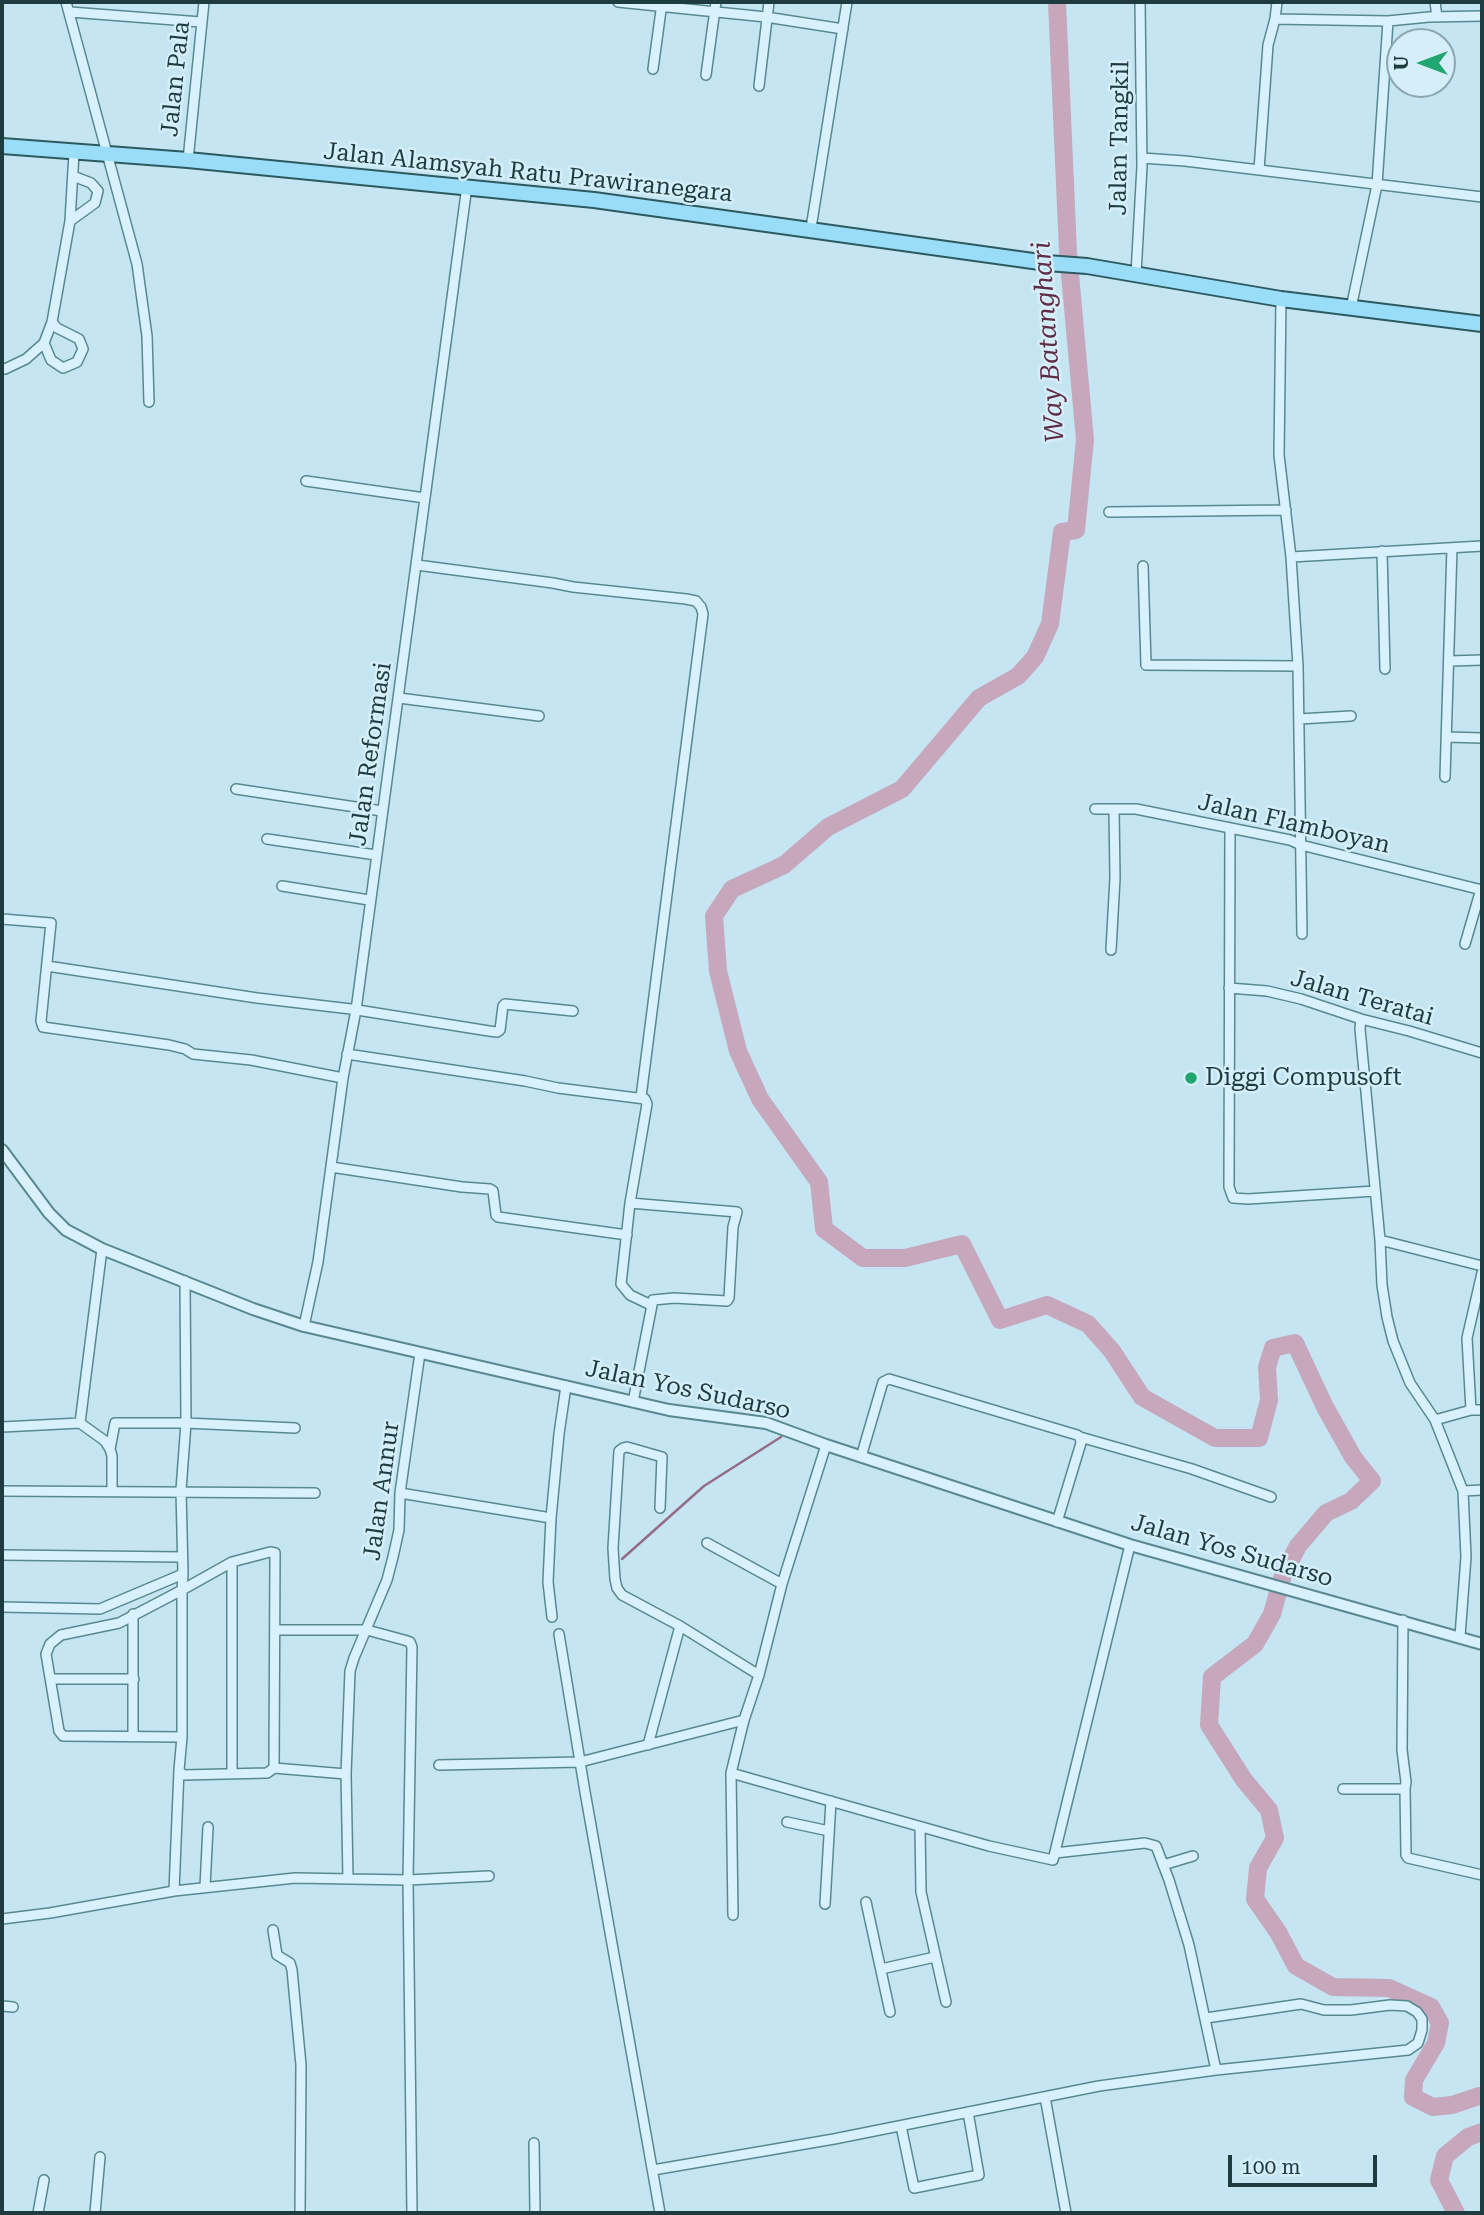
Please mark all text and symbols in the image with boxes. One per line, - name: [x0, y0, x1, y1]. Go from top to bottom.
- street label: Jalan Pala: [156, 20, 196, 138]
- north arrow: [1386, 28, 1456, 98]
- text: U: [1390, 56, 1413, 70]
- street label: Jalan Tangkil: [1104, 60, 1136, 216]
- street label: Jalan Alamsyah Ratu Prawiranegara: [322, 137, 734, 209]
- water label: Way Batanghari: [1026, 240, 1072, 444]
- street label: Jalan Reformasi: [344, 660, 398, 848]
- street label: Jalan Flamboyan: [1195, 788, 1393, 860]
- street label: Jalan Teratai: [1287, 964, 1437, 1032]
- place label: Diggi Compusoft: [1205, 1064, 1402, 1092]
- marker: Diggi Compusoft: [1183, 1070, 1199, 1086]
- street label: Jalan Yos Sudarso: [583, 1354, 793, 1426]
- street label: Jalan Annur: [358, 1420, 406, 1562]
- street label: Jalan Yos Sudarso: [1128, 1508, 1336, 1594]
- scale bar: [1232, 2142, 1381, 2186]
- text: 100 m: [1241, 2155, 1301, 2179]

